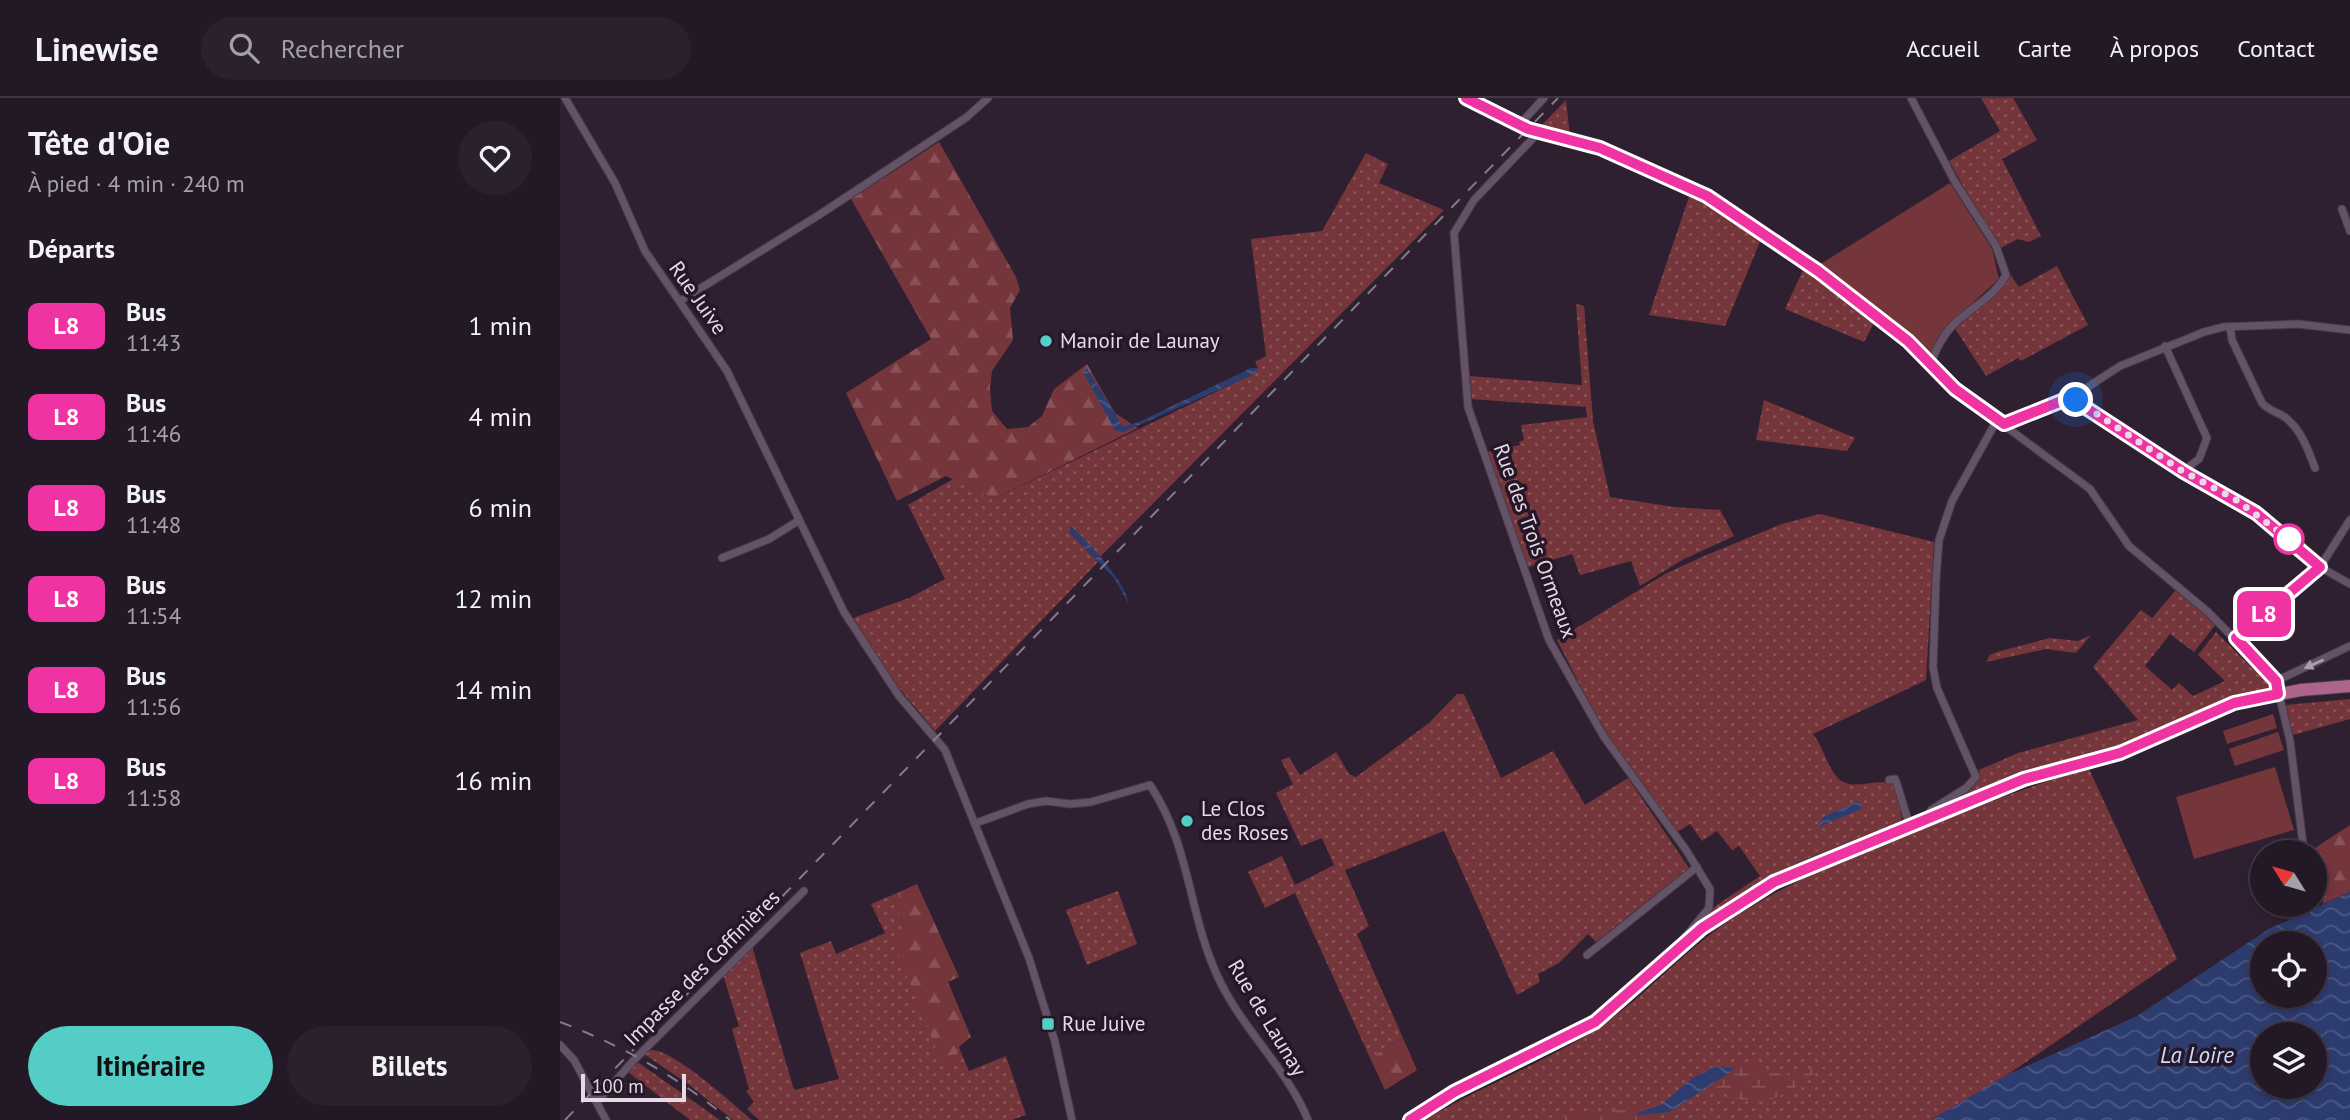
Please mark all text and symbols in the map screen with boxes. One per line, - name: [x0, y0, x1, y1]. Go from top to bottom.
- search box: [201, 17, 691, 80]
- text: Linewise: [35, 27, 159, 70]
- icon: search: [225, 29, 263, 67]
- text: Rechercher: [281, 32, 404, 65]
- text: Accueil: [1906, 33, 1980, 64]
- text: Carte: [2018, 33, 2072, 64]
- text: À propos: [2110, 33, 2199, 64]
- text: Contact: [2237, 33, 2315, 64]
- text: Tête d'Oie: [28, 121, 170, 164]
- button: heart: [458, 121, 532, 195]
- text: À pied · 4 min · 240 m: [28, 169, 245, 198]
- text: Départs: [28, 232, 115, 265]
- street label: Rue Juive: [663, 256, 733, 340]
- text: Bus: [126, 295, 166, 328]
- text: 1 min: [469, 309, 532, 342]
- text: L8: [54, 310, 79, 341]
- place label: Manoir de Launay: [1060, 327, 1220, 354]
- text: 11:43: [126, 328, 181, 357]
- marker: Manoir de Launay: [1038, 333, 1054, 349]
- your location: [2058, 382, 2093, 417]
- text: Bus: [126, 386, 166, 419]
- text: 4 min: [469, 400, 532, 433]
- text: L8: [54, 401, 79, 432]
- text: 11:46: [126, 419, 181, 448]
- street label: Rue des Trois Ormeaux: [1488, 440, 1583, 642]
- text: Bus: [126, 477, 166, 510]
- text: 6 min: [469, 491, 532, 524]
- text: L8: [54, 492, 79, 523]
- text: 11:48: [126, 510, 181, 539]
- unlabelled marker: [2274, 524, 2304, 554]
- text: Bus: [126, 568, 166, 601]
- text: 12 min: [454, 582, 532, 615]
- text: L8: [54, 583, 79, 614]
- line badge: L8: [2232, 591, 2296, 637]
- text: L8: [2251, 598, 2277, 629]
- text: 11:54: [126, 601, 181, 630]
- text: Bus: [126, 659, 166, 692]
- one-way arrow: [2303, 659, 2324, 670]
- text: 14 min: [454, 673, 532, 706]
- text: L8: [54, 674, 79, 705]
- text: 11:56: [126, 692, 181, 721]
- text: Bus: [126, 750, 166, 783]
- text: 16 min: [454, 764, 532, 797]
- text: L8: [54, 765, 79, 796]
- text: 11:58: [126, 783, 181, 812]
- place label: Le Clos des Roses: [1201, 795, 1289, 846]
- marker: Le Clos des Roses: [1179, 813, 1195, 829]
- north arrow: [2250, 840, 2328, 917]
- map controls: [2250, 840, 2327, 1099]
- street label: Impasse des Coffinières: [618, 884, 785, 1051]
- button: locate: [2250, 931, 2327, 1008]
- street label: Rue de Launay: [1222, 955, 1313, 1081]
- place label: Rue Juive: [1062, 1010, 1146, 1037]
- marker: Rue Juive: [1040, 1016, 1056, 1032]
- button: layers: [2250, 1022, 2327, 1099]
- button: Itinéraire: [28, 1026, 273, 1106]
- button: Billets: [287, 1026, 532, 1106]
- water label: La Loire: [2160, 1040, 2234, 1069]
- scale bar: [581, 1071, 686, 1103]
- text: 100 m: [592, 1074, 644, 1098]

